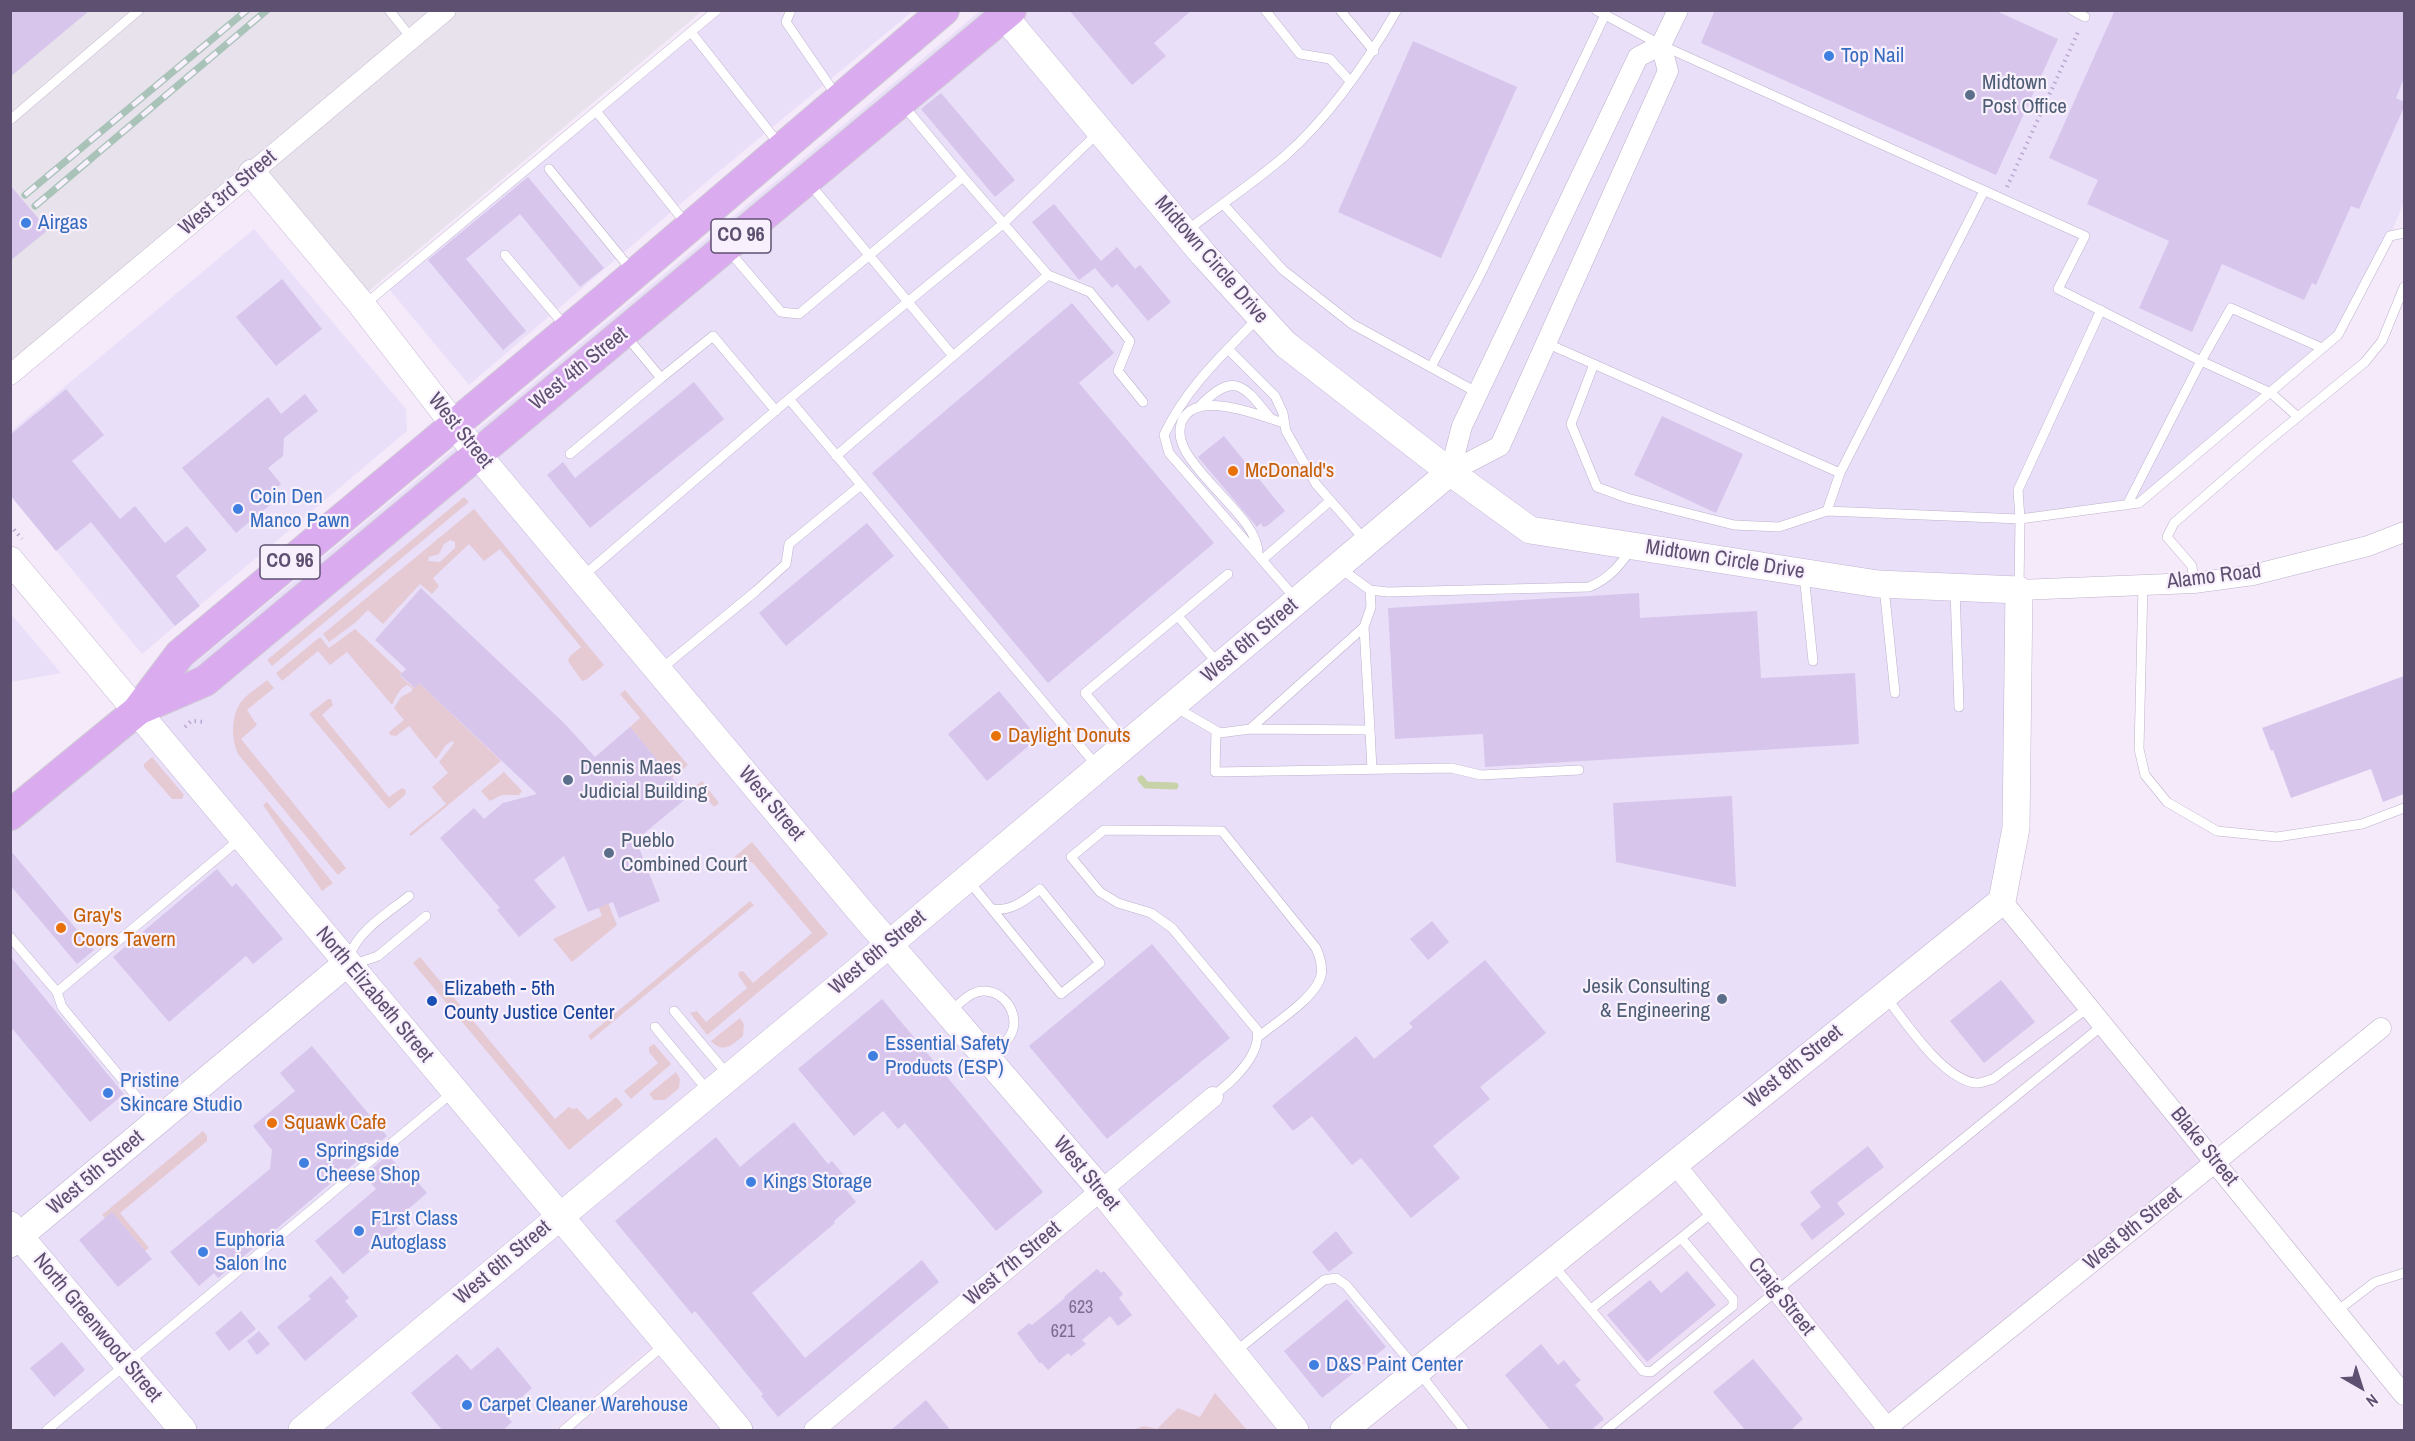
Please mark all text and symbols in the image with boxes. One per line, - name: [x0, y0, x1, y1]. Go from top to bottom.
- place label: Top Nail: [1841, 43, 1904, 69]
- marker: Top Nail: [1822, 49, 1836, 63]
- place label: Midtown Post Office: [1982, 70, 2067, 120]
- marker: Midtown Post Office: [1963, 88, 1977, 102]
- street label: West 3rd Street: [174, 145, 282, 241]
- street label: Midtown Circle Drive: [1149, 191, 1273, 329]
- place label: Airgas: [38, 210, 88, 236]
- marker: Airgas: [19, 216, 33, 230]
- road number: CO 96: [711, 219, 771, 253]
- street label: West 4th Street: [525, 322, 633, 416]
- street label: West Street: [422, 388, 498, 474]
- place label: McDonald's: [1245, 458, 1334, 484]
- marker: McDonald's: [1226, 464, 1240, 478]
- place label: Coin Den Manco Pawn: [250, 484, 350, 534]
- marker: Coin Den Manco Pawn: [231, 502, 245, 516]
- street label: Midtown Circle Drive: [1644, 535, 1806, 585]
- road number: CO 96: [260, 545, 320, 579]
- street label: Alamo Road: [2165, 559, 2263, 595]
- street label: West 6th Street: [1197, 593, 1303, 689]
- place label: Daylight Donuts: [1008, 723, 1131, 749]
- marker: Daylight Donuts: [989, 729, 1003, 743]
- place label: Dennis Maes Judicial Building: [580, 755, 707, 805]
- street label: West Street: [733, 762, 809, 846]
- marker: Dennis Maes Judicial Building: [561, 773, 575, 787]
- place label: Pueblo Combined Court: [621, 828, 747, 878]
- marker: Pueblo Combined Court: [602, 846, 616, 860]
- place label: Gray's Coors Tavern: [73, 903, 176, 953]
- street label: West 6th Street: [825, 905, 931, 1001]
- marker: Gray's Coors Tavern: [54, 921, 68, 935]
- street label: North Elizabeth Street: [310, 922, 438, 1068]
- place label: Jesik Consulting & Engineering: [1583, 974, 1710, 1024]
- place label: Elizabeth - 5th County Justice Center: [444, 976, 614, 1026]
- marker: Jesik Consulting & Engineering: [1715, 992, 1729, 1006]
- marker: Elizabeth - 5th County Justice Center: [425, 994, 439, 1008]
- street label: West 8th Street: [1740, 1020, 1848, 1114]
- place label: Essential Safety Products (ESP): [885, 1031, 1009, 1081]
- marker: Essential Safety Products (ESP): [866, 1049, 880, 1063]
- place label: Pristine Skincare Studio: [120, 1068, 243, 1118]
- marker: Pristine Skincare Studio: [101, 1086, 115, 1100]
- street label: Blake Street: [2165, 1103, 2243, 1191]
- place label: Squawk Cafe: [284, 1110, 386, 1136]
- marker: Squawk Cafe: [265, 1116, 279, 1130]
- street label: West 5th Street: [43, 1125, 149, 1221]
- street label: West Street: [1048, 1132, 1124, 1216]
- place label: Springside Cheese Shop: [316, 1138, 420, 1188]
- marker: Springside Cheese Shop: [297, 1156, 311, 1170]
- place label: Kings Storage: [763, 1169, 872, 1195]
- marker: Kings Storage: [744, 1175, 758, 1189]
- street label: West 9th Street: [2079, 1182, 2187, 1276]
- place label: F1rst Class Autoglass: [371, 1206, 458, 1256]
- street label: West 6th Street: [450, 1215, 556, 1311]
- street label: West 7th Street: [960, 1216, 1066, 1312]
- marker: F1rst Class Autoglass: [352, 1224, 366, 1238]
- place label: Euphoria Salon Inc: [215, 1227, 287, 1277]
- marker: Euphoria Salon Inc: [196, 1245, 210, 1259]
- street label: North Greenwood Street: [27, 1248, 167, 1408]
- street label: Craig Street: [1742, 1253, 1820, 1341]
- house number: 623: [1069, 1297, 1093, 1319]
- house number: 621: [1051, 1321, 1075, 1343]
- place label: D&S Paint Center: [1326, 1352, 1463, 1378]
- north arrow: [2331, 1357, 2391, 1417]
- marker: D&S Paint Center: [1307, 1358, 1321, 1372]
- text: N: [2362, 1389, 2383, 1413]
- place label: Carpet Cleaner Warehouse: [479, 1392, 688, 1418]
- marker: Carpet Cleaner Warehouse: [460, 1398, 474, 1412]

